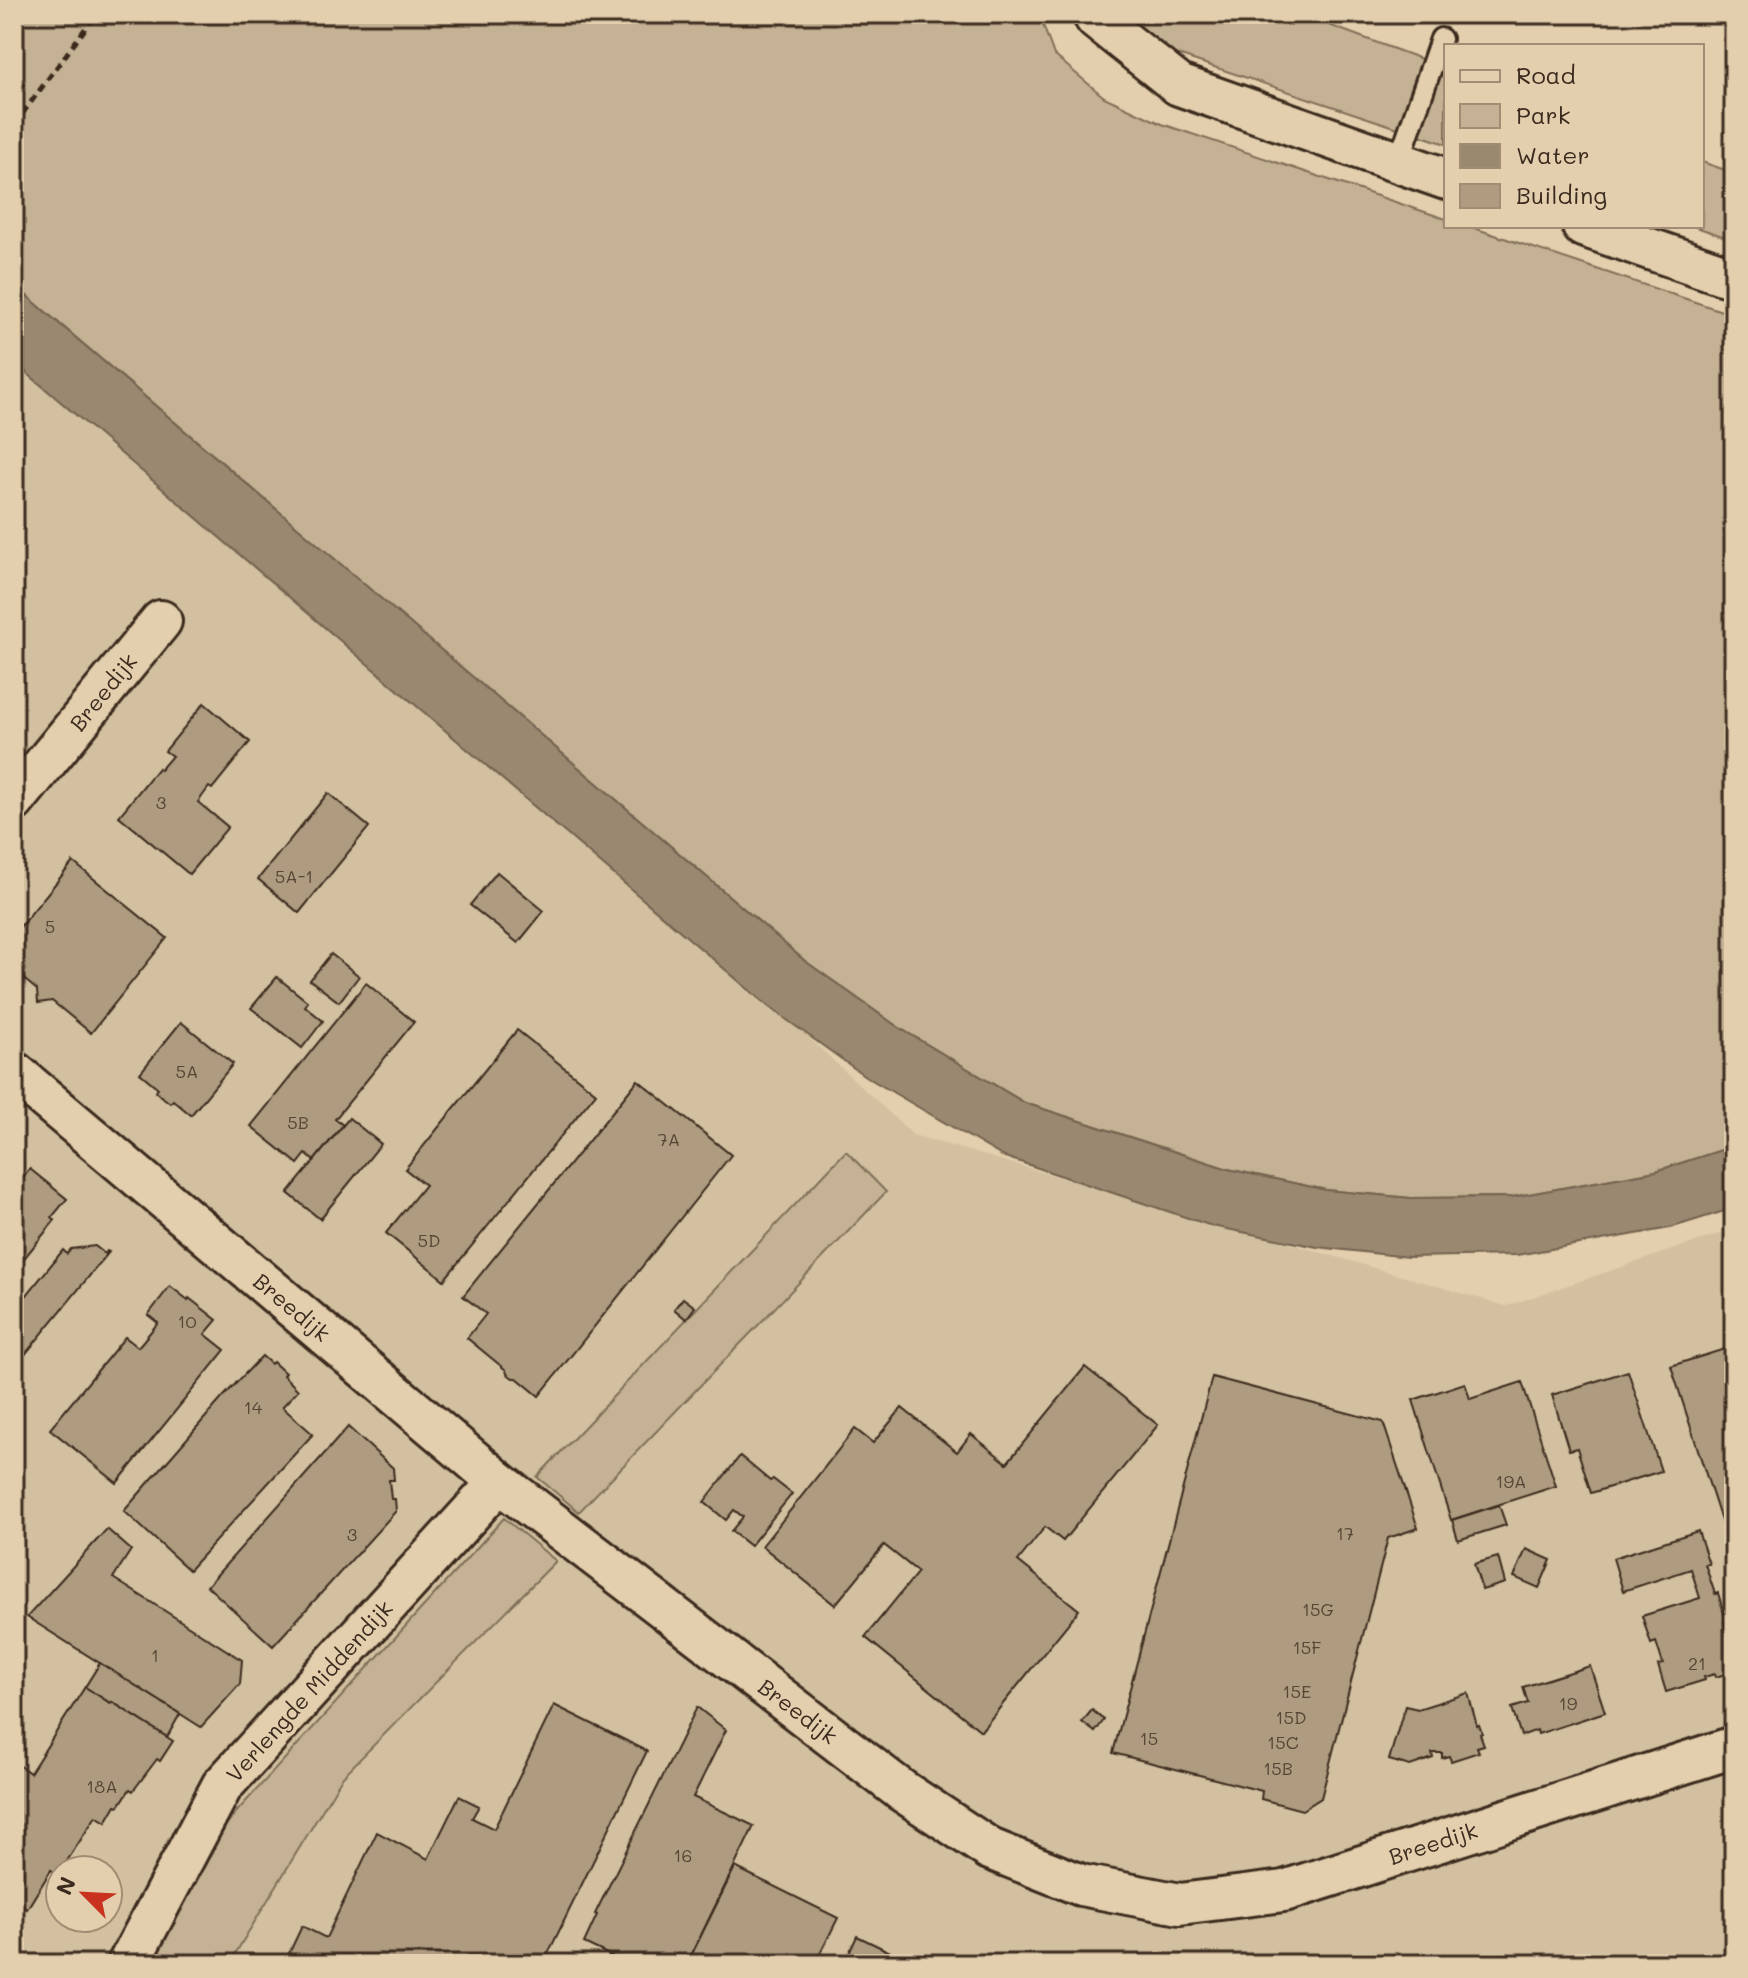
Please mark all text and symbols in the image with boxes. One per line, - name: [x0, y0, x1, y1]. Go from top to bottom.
- legend: [1444, 44, 1704, 228]
- text: Road: [1516, 59, 1576, 90]
- text: Park: [1516, 99, 1570, 130]
- text: Water: [1516, 139, 1590, 170]
- text: Building: [1516, 179, 1607, 210]
- street label: Breedijk: [63, 647, 143, 737]
- house number: 3: [156, 790, 166, 814]
- house number: 5A-1: [275, 864, 313, 888]
- house number: 5: [45, 914, 55, 938]
- house number: 5A: [176, 1059, 198, 1083]
- house number: 5B: [287, 1110, 309, 1134]
- house number: 7A: [658, 1127, 680, 1151]
- house number: 5D: [418, 1228, 440, 1252]
- street label: Breedijk: [248, 1266, 336, 1348]
- house number: 10: [177, 1309, 197, 1333]
- house number: 14: [244, 1395, 263, 1419]
- house number: 19A: [1495, 1469, 1527, 1493]
- house number: 17: [1336, 1521, 1354, 1545]
- house number: 3: [347, 1522, 357, 1546]
- street label: Verlengde Middendijk: [220, 1594, 398, 1788]
- house number: 15G: [1302, 1597, 1334, 1621]
- house number: 15F: [1293, 1635, 1321, 1659]
- house number: 1: [151, 1643, 159, 1667]
- house number: 21: [1688, 1651, 1706, 1675]
- street label: Breedijk: [753, 1672, 843, 1750]
- house number: 15E: [1283, 1679, 1311, 1703]
- house number: 19: [1559, 1691, 1578, 1715]
- house number: 15D: [1276, 1705, 1306, 1729]
- house number: 15: [1140, 1726, 1158, 1750]
- house number: 15C: [1267, 1730, 1299, 1754]
- house number: 15B: [1263, 1756, 1293, 1780]
- house number: 18A: [86, 1774, 118, 1798]
- street label: Breedijk: [1385, 1815, 1481, 1871]
- house number: 16: [674, 1843, 692, 1867]
- north arrow: [44, 1854, 124, 1934]
- text: N: [49, 1872, 82, 1899]

